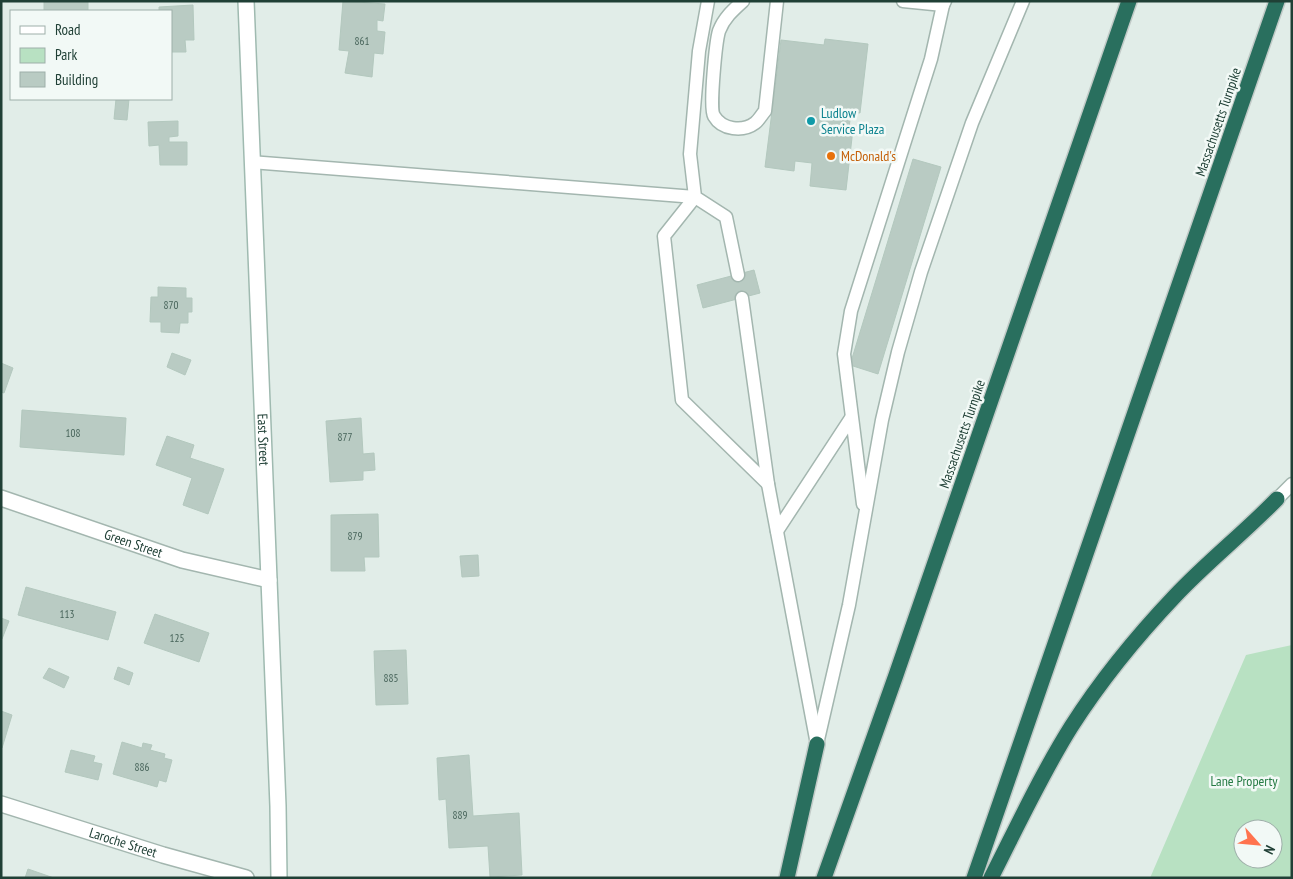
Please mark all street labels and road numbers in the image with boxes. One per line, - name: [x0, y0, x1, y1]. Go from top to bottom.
- street label: Massachusetts Turnpike: [1191, 65, 1245, 179]
- street label: Massachusetts Turnpike: [935, 377, 989, 491]
- street label: East Street: [253, 413, 273, 466]
- street label: Green Street: [102, 525, 165, 562]
- street label: Laroche Street: [87, 823, 159, 862]

